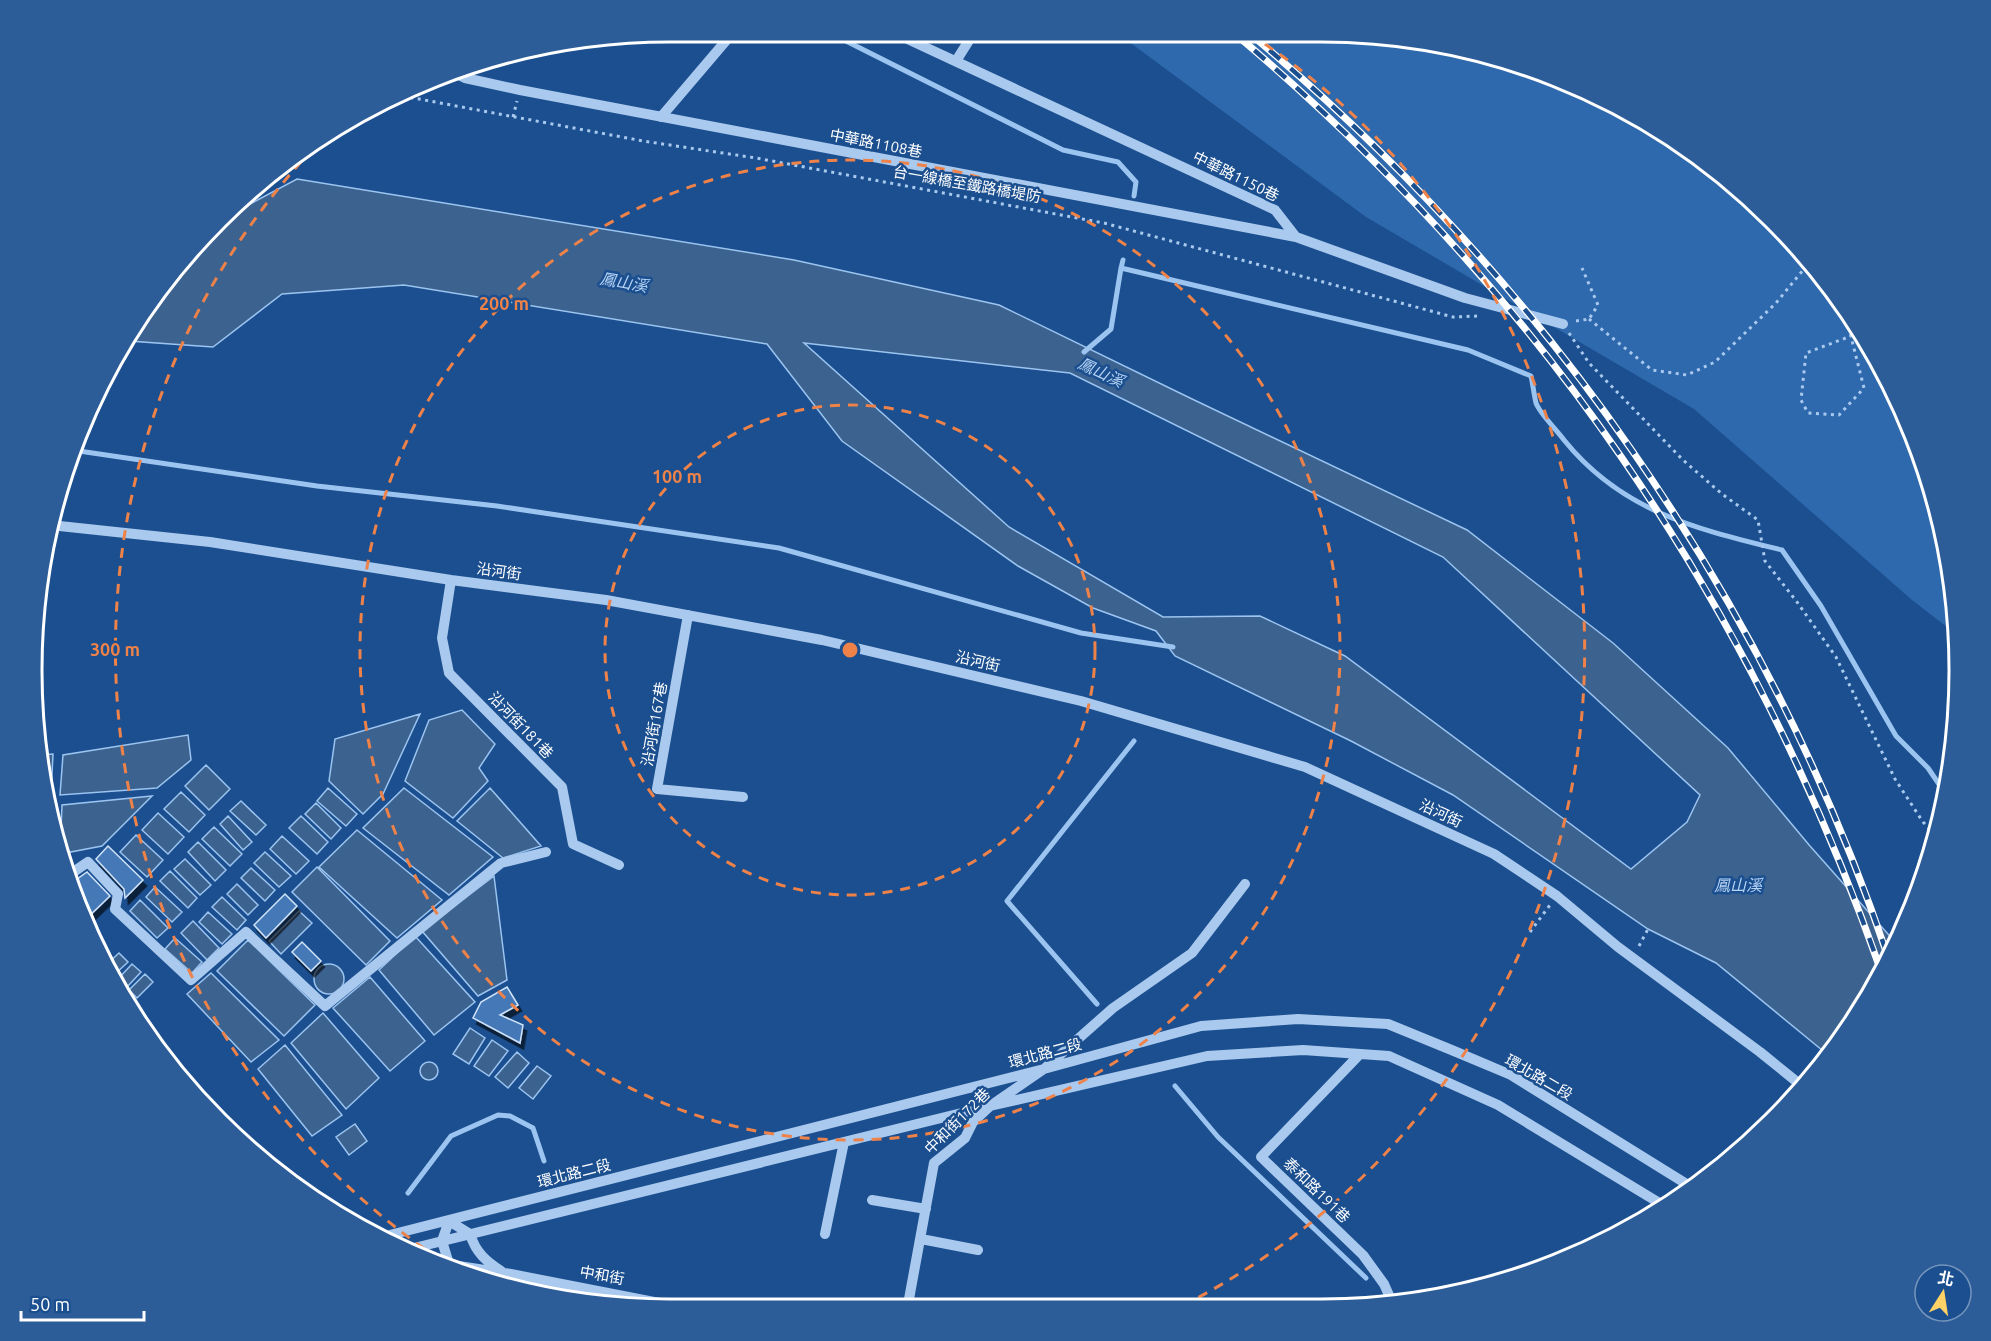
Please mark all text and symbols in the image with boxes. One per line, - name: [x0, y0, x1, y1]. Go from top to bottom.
- street label: 中華路1108巷: [828, 126, 924, 160]
- street label: 中華路1150巷: [1190, 148, 1282, 204]
- street label: 台一線橋至鐵路橋堤防: [892, 163, 1042, 205]
- water label: 鳳山溪: [599, 269, 651, 295]
- text: 200 m: [479, 293, 529, 313]
- water label: 鳳山溪: [1075, 354, 1128, 391]
- text: 100 m: [652, 466, 702, 486]
- street label: 沿河街: [476, 559, 522, 583]
- text: 300 m: [90, 639, 140, 659]
- centre of rings: [840, 640, 860, 660]
- street label: 沿河街: [954, 648, 1002, 674]
- street label: 沿河街167巷: [638, 680, 670, 768]
- street label: 沿河街181巷: [485, 688, 557, 762]
- street label: 沿河街: [1417, 796, 1465, 830]
- water label: 鳳山溪: [1714, 876, 1764, 894]
- street label: 環北路二段: [1007, 1035, 1083, 1071]
- street label: 環北路二段: [1502, 1051, 1576, 1103]
- street label: 中和街172巷: [921, 1085, 993, 1157]
- street label: 泰和路191巷: [1280, 1154, 1354, 1226]
- street label: 環北路二段: [536, 1156, 612, 1190]
- street label: 中和街: [578, 1263, 626, 1287]
- north arrow: [1913, 1263, 1973, 1323]
- text: 北: [1936, 1268, 1956, 1289]
- scale bar: [21, 1284, 144, 1322]
- text: 50 m: [30, 1294, 70, 1314]

